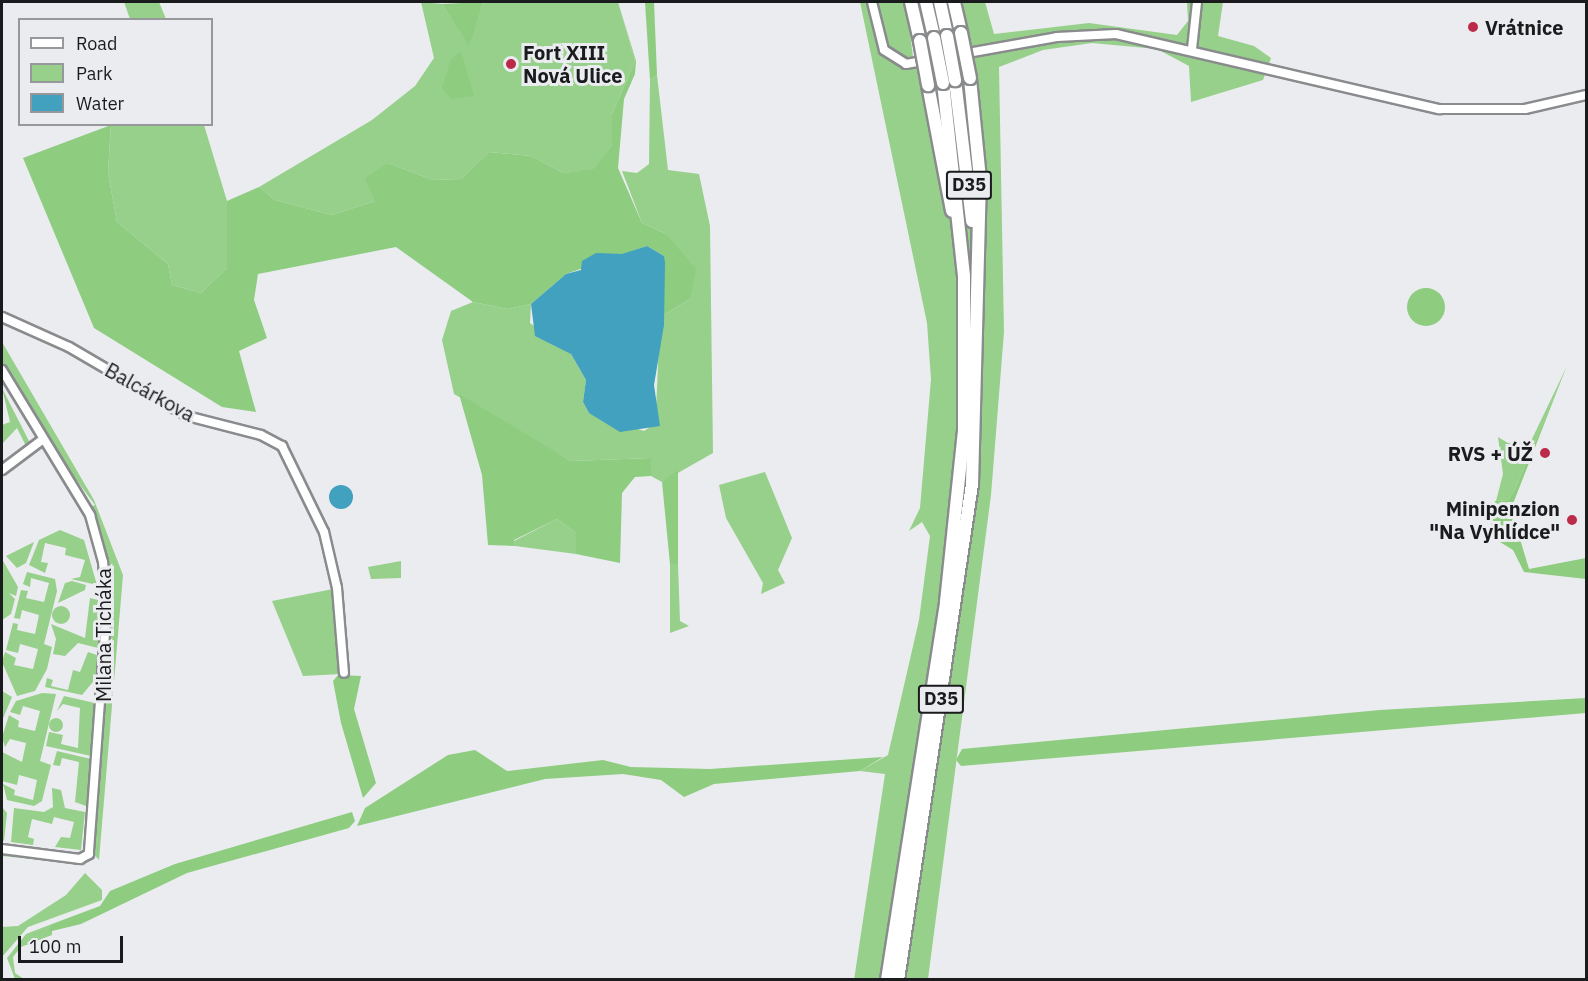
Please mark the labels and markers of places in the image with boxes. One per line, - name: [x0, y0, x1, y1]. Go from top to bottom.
- place label: Vrátnice: [1485, 15, 1563, 39]
- marker: Vrátnice: [1466, 20, 1480, 34]
- place label: Fort XIII Nová Ulice: [523, 40, 622, 87]
- marker: Fort XIII Nová Ulice: [504, 57, 518, 71]
- place label: RVS + ÚŽ: [1448, 441, 1533, 465]
- marker: RVS + ÚŽ: [1538, 446, 1552, 460]
- place label: Minipenzion "Na Vyhlídce": [1429, 496, 1560, 543]
- marker: Minipenzion "Na Vyhlídce": [1565, 513, 1579, 527]

